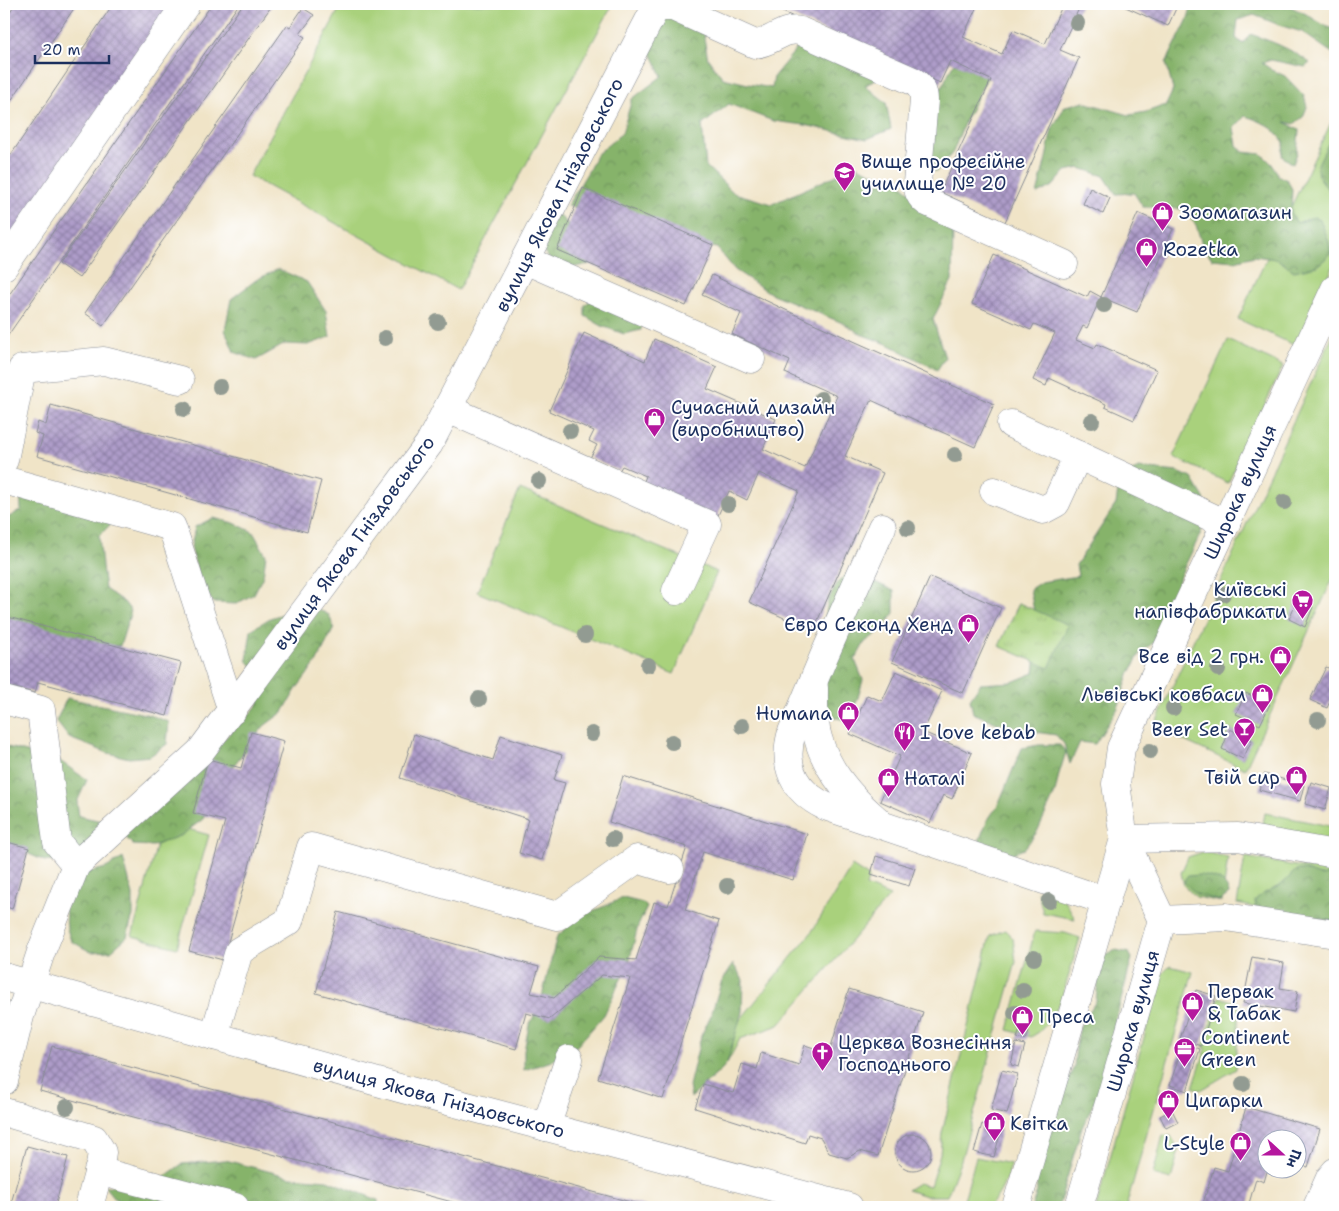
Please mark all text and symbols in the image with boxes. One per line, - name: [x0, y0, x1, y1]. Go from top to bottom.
- scale bar: [35, 32, 109, 64]
- text: 20 m: [42, 40, 81, 60]
- street label: вулиця Якова Гніздовського: [489, 74, 629, 316]
- place label: Вище професійне училище № 20: [861, 149, 1026, 196]
- school or university icon: Вище професійне училище № 20: [833, 160, 857, 191]
- shop icon: Зоомагазин: [1151, 200, 1175, 231]
- place label: Зоомагазин: [1179, 200, 1292, 225]
- shop icon: Rozetka: [1135, 237, 1159, 268]
- place label: Rozetka: [1163, 237, 1238, 262]
- place label: Сучасний дизайн (виробництво): [671, 395, 835, 442]
- shop icon: Сучасний дизайн (виробництво): [643, 406, 667, 437]
- street label: Широка вулиця: [1198, 420, 1282, 564]
- street label: вулиця Якова Гніздовського: [268, 431, 440, 655]
- place label: Київські напівфабрикати: [1134, 577, 1287, 624]
- supermarket icon: Київські напівфабрикати: [1291, 588, 1315, 619]
- place label: Євро Секонд Хенд: [784, 612, 953, 637]
- shop icon: Євро Секонд Хенд: [957, 612, 981, 643]
- place label: Все від 2 грн.: [1139, 644, 1264, 669]
- shop icon: Все від 2 грн.: [1268, 644, 1292, 675]
- place label: Львівські ковбаси: [1081, 682, 1246, 707]
- shop icon: Львівські ковбаси: [1250, 682, 1274, 713]
- place label: Humana: [756, 701, 832, 726]
- shop icon: Humana: [836, 701, 860, 732]
- place label: Beer Set: [1151, 717, 1228, 742]
- bar icon: Beer Set: [1232, 717, 1256, 748]
- restaurant icon: I love kebab: [892, 720, 916, 751]
- place label: I love kebab: [920, 720, 1036, 745]
- place label: Твій сир: [1204, 765, 1280, 790]
- shop icon: Твій сир: [1284, 765, 1308, 796]
- shop icon: Наталі: [876, 766, 900, 797]
- place label: Наталі: [904, 766, 965, 791]
- street label: Широка вулиця: [1101, 947, 1165, 1095]
- place label: Первак & Табак: [1208, 979, 1281, 1026]
- shop icon: Первак & Табак: [1180, 990, 1204, 1021]
- shop icon: Преса: [1011, 1004, 1035, 1035]
- place label: Преса: [1039, 1004, 1094, 1029]
- place label: Continent Green: [1201, 1025, 1290, 1072]
- place label: Церква Вознесіння Господнього: [838, 1030, 1012, 1077]
- office icon: Continent Green: [1173, 1036, 1197, 1067]
- church icon: Церква Вознесіння Господнього: [810, 1041, 834, 1072]
- street label: вулиця Якова Гніздовського: [310, 1052, 568, 1144]
- shop icon: Цигарки: [1157, 1088, 1181, 1119]
- place label: Цигарки: [1185, 1088, 1263, 1113]
- shop icon: Квітка: [982, 1111, 1006, 1142]
- place label: Квітка: [1010, 1111, 1068, 1136]
- north arrow: [1256, 1128, 1306, 1178]
- place label: L-Style: [1163, 1131, 1225, 1156]
- shop icon: L-Style: [1229, 1131, 1253, 1162]
- text: Пн: [1282, 1147, 1306, 1171]

